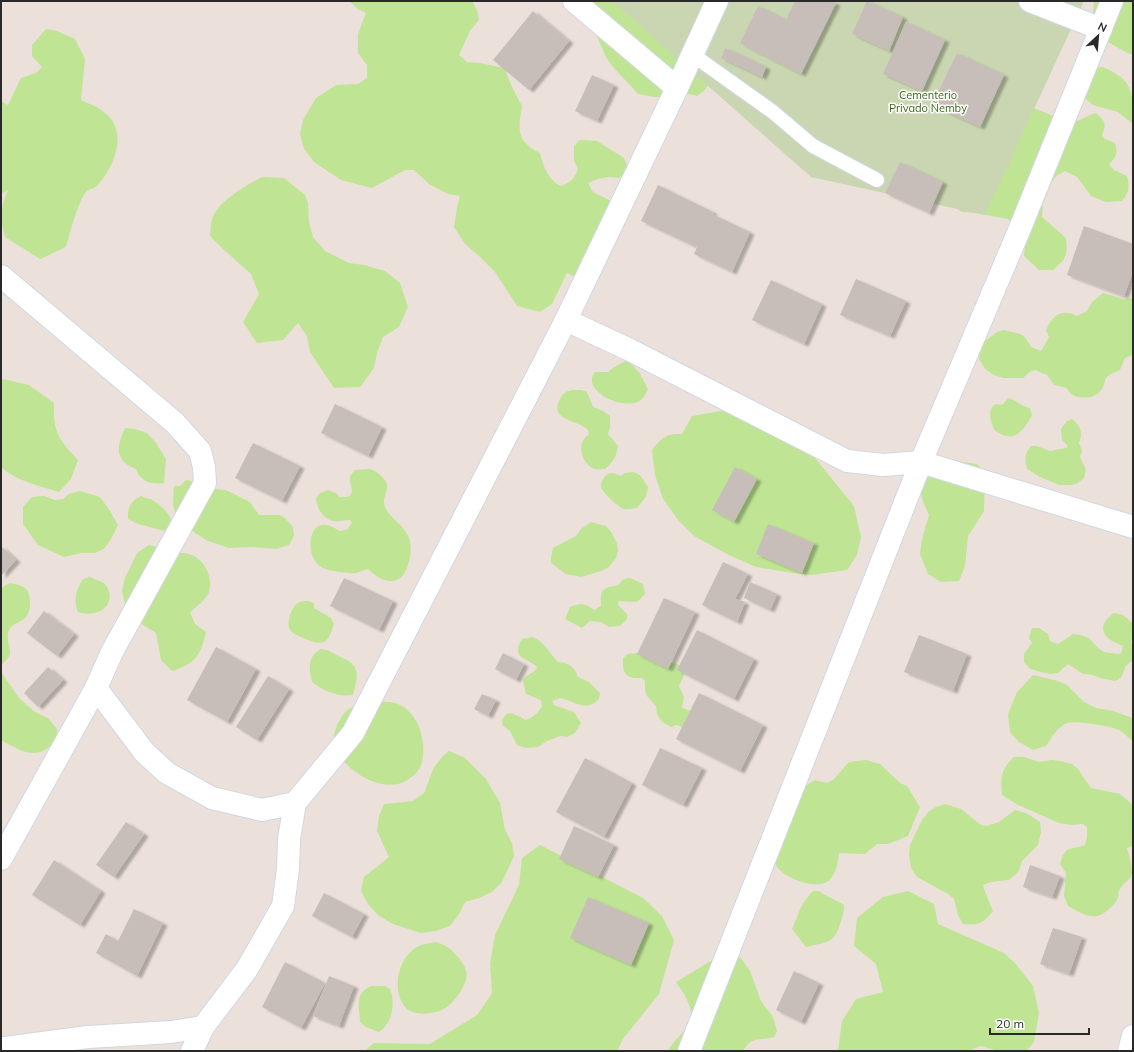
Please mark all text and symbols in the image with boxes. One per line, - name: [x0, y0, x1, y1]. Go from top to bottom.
- north arrow: [1078, 16, 1118, 56]
- text: N: [1096, 19, 1109, 35]
- park label: Cementerio Privado Ñemby: [889, 88, 967, 115]
- scale bar: [990, 1010, 1089, 1036]
- text: 20 m: [996, 1016, 1024, 1031]

